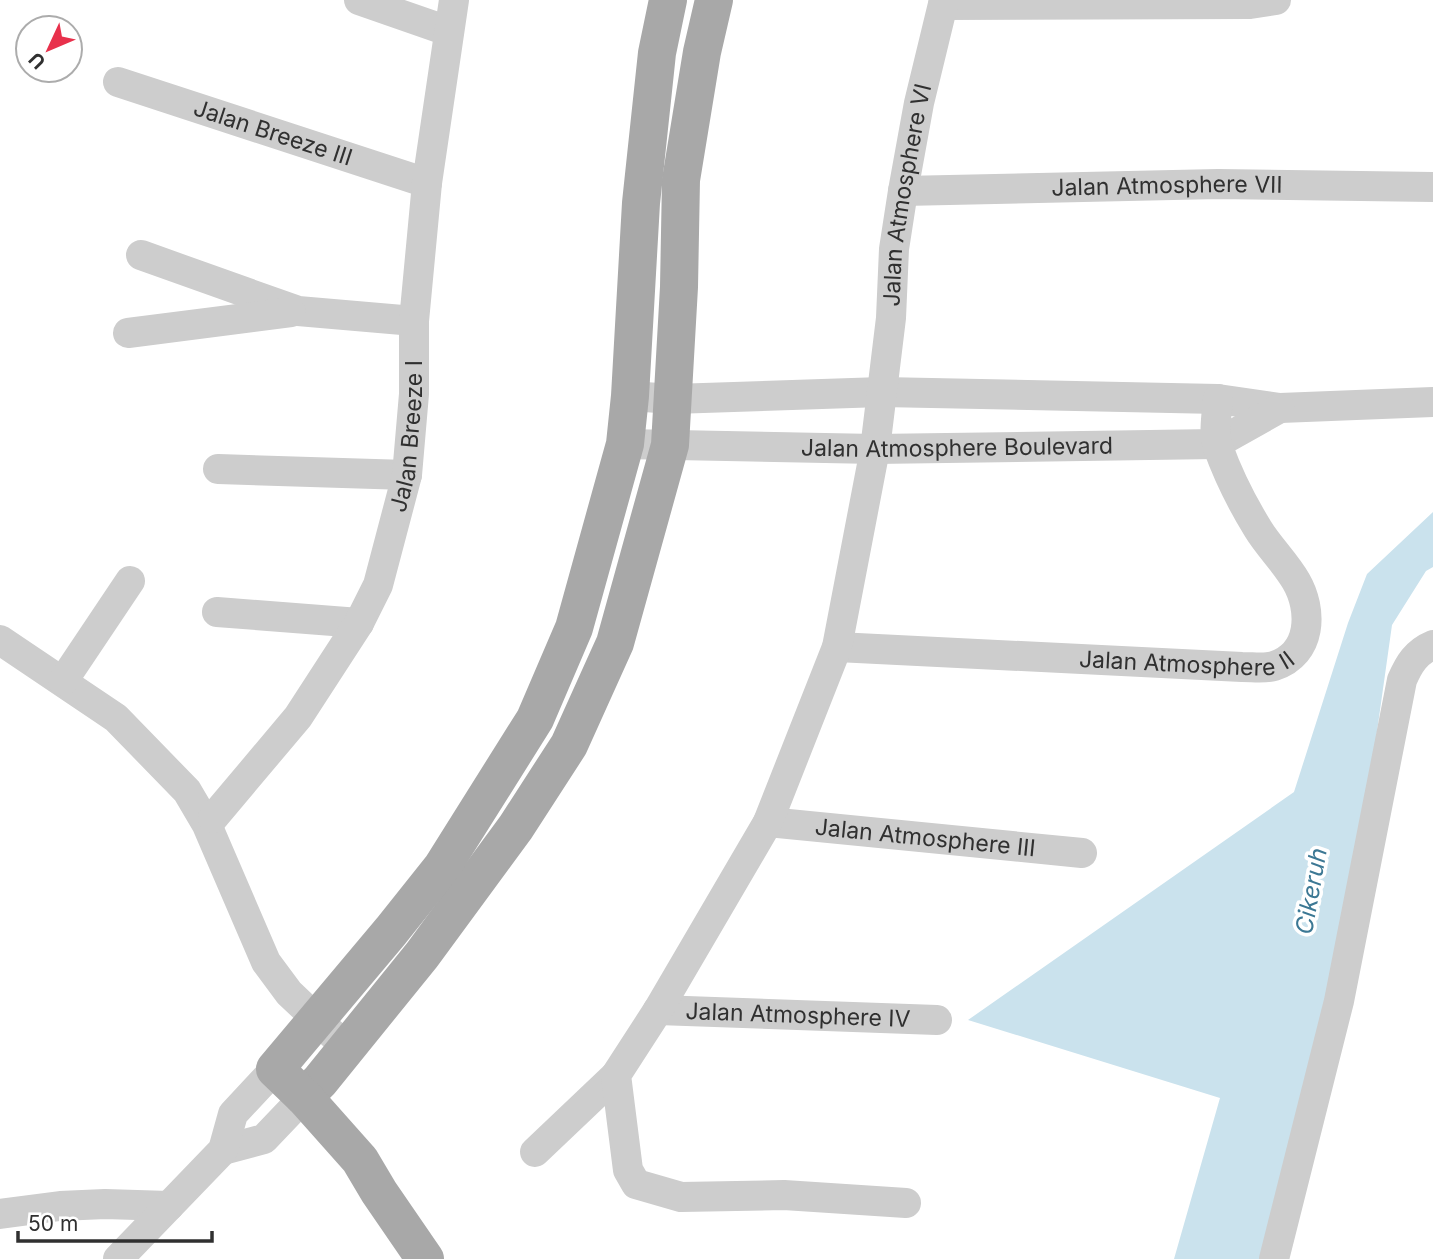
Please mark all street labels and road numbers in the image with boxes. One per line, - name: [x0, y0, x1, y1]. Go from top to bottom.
- street label: Jalan Atmosphere VI: [878, 81, 937, 307]
- street label: Jalan Breeze III: [190, 94, 356, 172]
- street label: Jalan Atmosphere VII: [1051, 170, 1283, 202]
- street label: Jalan Breeze I: [384, 360, 428, 515]
- street label: Jalan Atmosphere Boulevard: [801, 432, 1113, 463]
- street label: Jalan Atmosphere II: [1078, 645, 1300, 682]
- street label: Jalan Atmosphere III: [814, 813, 1037, 862]
- street label: Jalan Atmosphere IV: [685, 997, 911, 1033]

